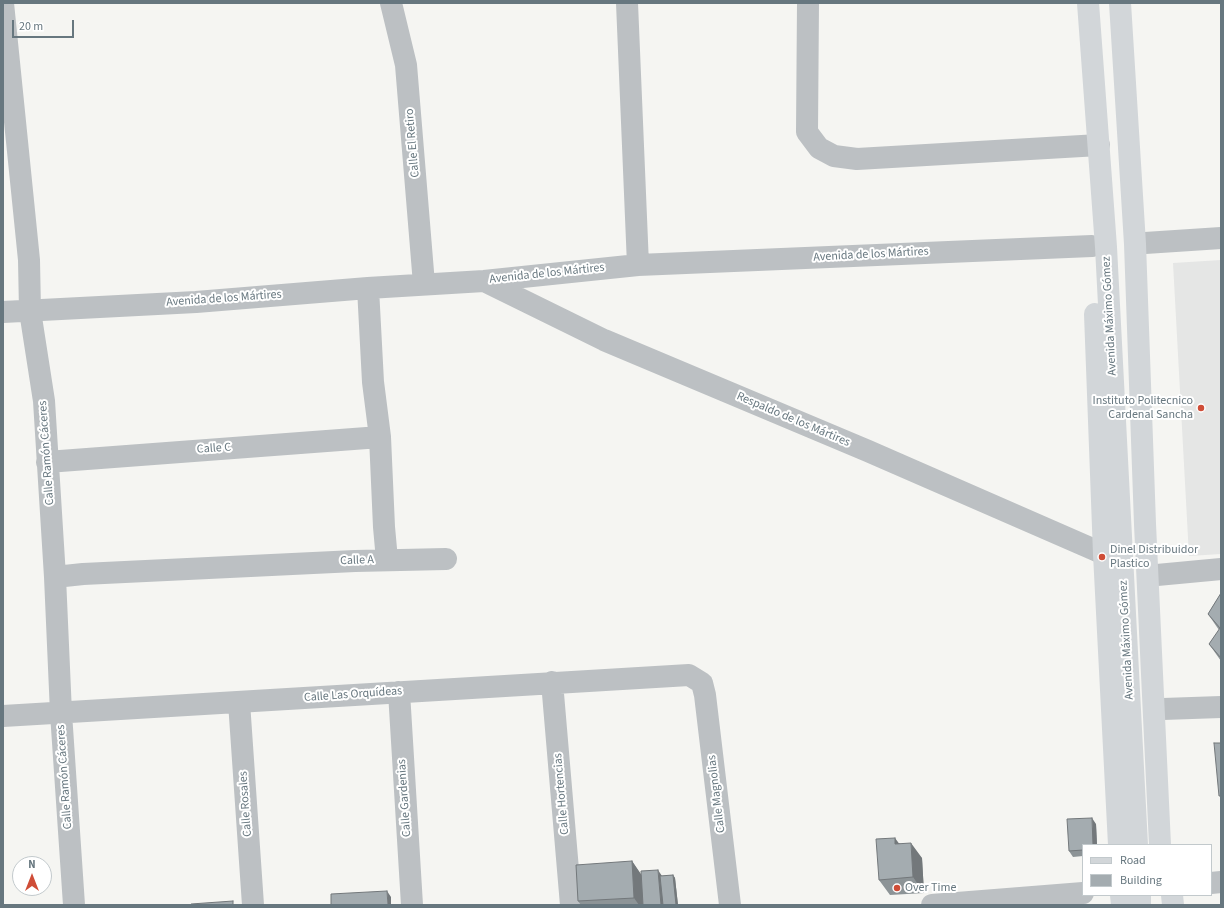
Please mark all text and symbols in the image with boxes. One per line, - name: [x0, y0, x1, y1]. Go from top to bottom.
- scale bar: [14, 12, 76, 38]
- text: 20 m: [19, 18, 43, 35]
- street label: Calle El Retiro: [403, 108, 423, 178]
- street label: Avenida de los Mártires: [813, 245, 929, 265]
- street label: Avenida Máximo Gómez: [1100, 256, 1120, 376]
- street label: Avenida de los Mártires: [489, 261, 605, 287]
- street label: Avenida de los Mártires: [166, 288, 282, 310]
- street label: Respaldo de los Mártires: [734, 390, 852, 450]
- place label: Instituto Politecnico Cardenal Sancha: [1093, 394, 1193, 422]
- street label: Calle Ramón Cáceres: [36, 400, 58, 506]
- marker: Instituto Politecnico Cardenal Sancha: [1196, 403, 1206, 413]
- street label: Calle C: [196, 441, 232, 457]
- place label: Dinel Distribuidor Plastico: [1110, 543, 1198, 571]
- marker: Dinel Distribuidor Plastico: [1097, 552, 1107, 562]
- street label: Calle A: [340, 553, 374, 569]
- street label: Avenida Máximo Gómez: [1117, 580, 1137, 700]
- street label: Calle Las Orquídeas: [303, 684, 403, 706]
- street label: Calle Ramón Cáceres: [54, 724, 76, 830]
- street label: Calle Hortencias: [551, 753, 573, 835]
- street label: Calle Magnolias: [705, 754, 729, 834]
- street label: Calle Gardenias: [395, 759, 415, 837]
- street label: Calle Rosales: [237, 771, 255, 837]
- legend: [1082, 844, 1212, 896]
- text: Road: [1120, 852, 1146, 869]
- north arrow: [12, 856, 52, 896]
- text: N: [28, 857, 36, 872]
- text: Building: [1120, 872, 1162, 889]
- place label: Over Time: [905, 881, 956, 895]
- marker: Over Time: [892, 883, 902, 893]

